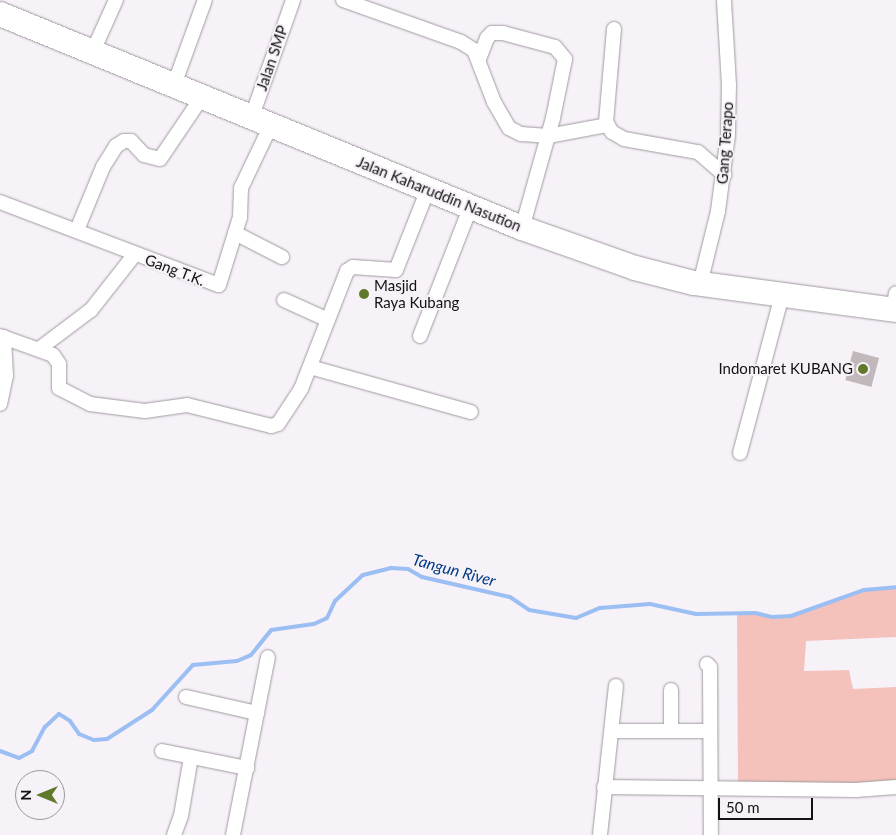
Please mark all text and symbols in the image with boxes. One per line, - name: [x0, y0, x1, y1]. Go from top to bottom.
- street label: Jalan SMP: [252, 23, 292, 93]
- street label: Gang Terapo: [713, 101, 737, 185]
- street label: Jalan Kaharuddin Nasution: [354, 153, 524, 235]
- street label: Gang T.K.: [142, 250, 208, 290]
- place label: Masjid Raya Kubang: [374, 276, 459, 311]
- marker: Masjid Raya Kubang: [358, 288, 370, 300]
- place label: Indomaret KUBANG: [719, 360, 853, 378]
- marker: Indomaret KUBANG: [857, 363, 869, 375]
- water label: Tangun River: [410, 550, 498, 590]
- north arrow: [15, 770, 65, 820]
- scale bar: [721, 788, 816, 820]
- text: N: [17, 790, 34, 800]
- text: 50 m: [726, 798, 760, 816]

